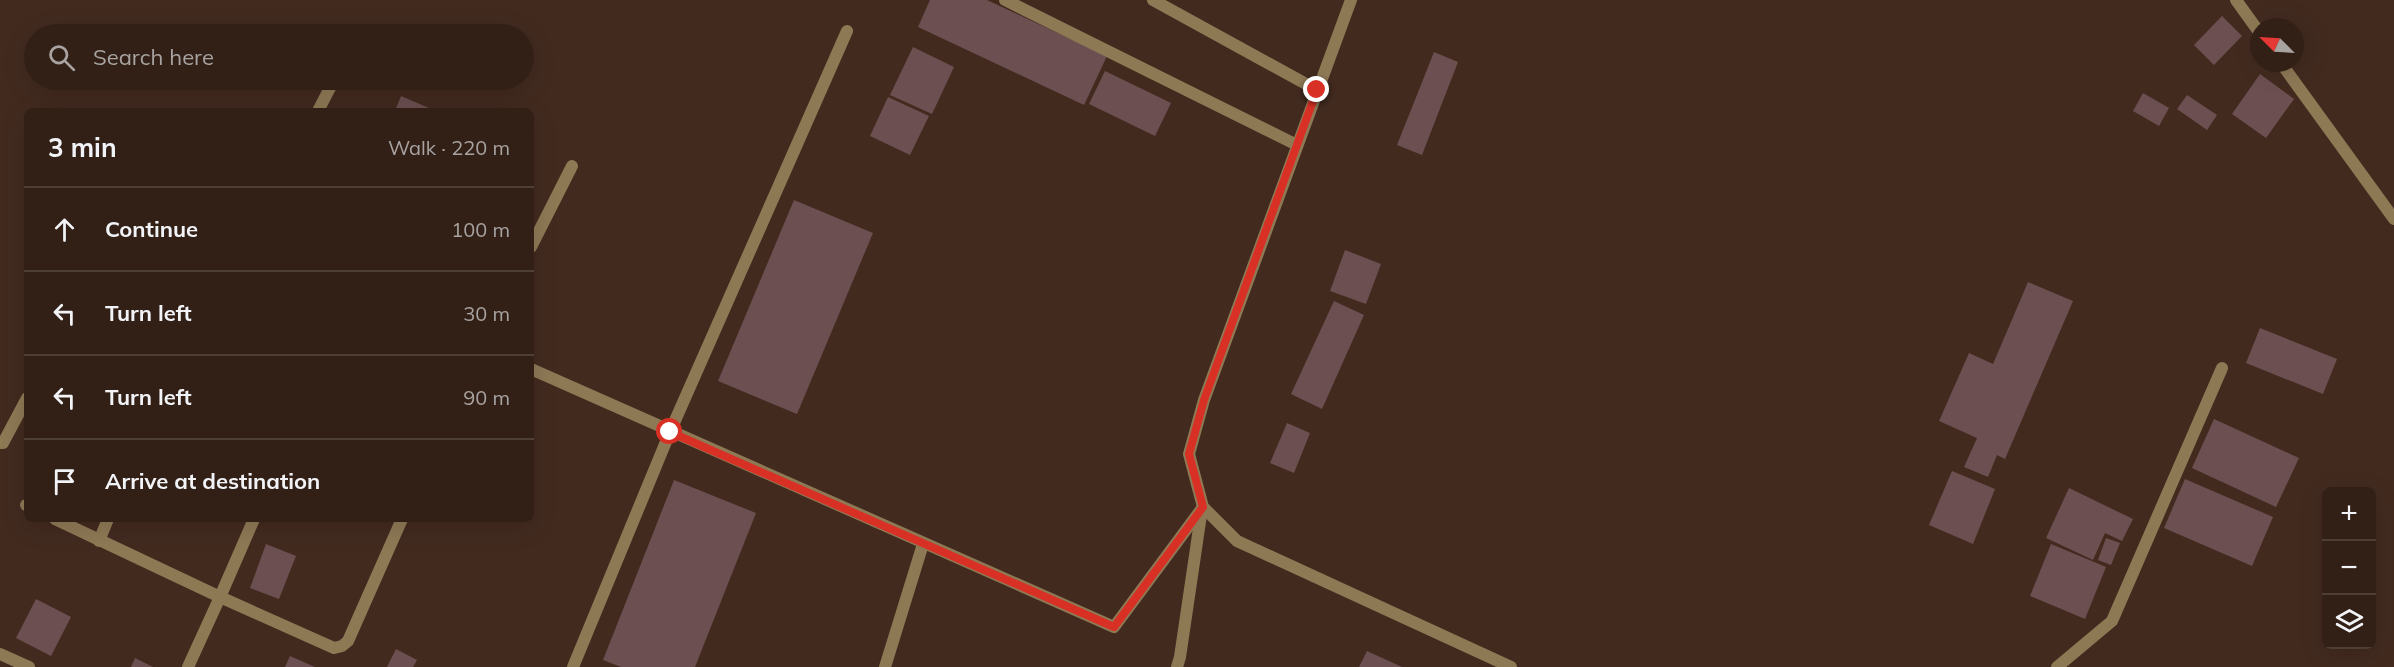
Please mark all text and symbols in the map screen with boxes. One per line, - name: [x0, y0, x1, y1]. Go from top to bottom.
- north arrow: [2250, 18, 2304, 72]
- search box: [24, 24, 534, 90]
- icon: search: [45, 41, 78, 74]
- text: Search here: [93, 43, 214, 71]
- route end: [1303, 76, 1329, 102]
- text: 3 min: [48, 131, 117, 164]
- text: Walk · 220 m: [388, 135, 510, 160]
- icon: ahead: [48, 213, 81, 246]
- text: Continue: [105, 215, 198, 243]
- text: 100 m: [451, 217, 510, 242]
- icon: left: [48, 297, 81, 330]
- text: Turn left: [105, 299, 192, 327]
- text: 30 m: [463, 301, 510, 326]
- icon: left: [48, 381, 81, 414]
- text: Turn left: [105, 383, 192, 411]
- text: 90 m: [463, 385, 510, 410]
- route start: [656, 418, 682, 444]
- icon: arrive: [48, 465, 81, 498]
- text: Arrive at destination: [105, 467, 320, 495]
- map controls: [2322, 487, 2376, 649]
- button: +: [2322, 487, 2376, 541]
- button: −: [2322, 541, 2376, 595]
- button: layers: [2322, 595, 2376, 649]

